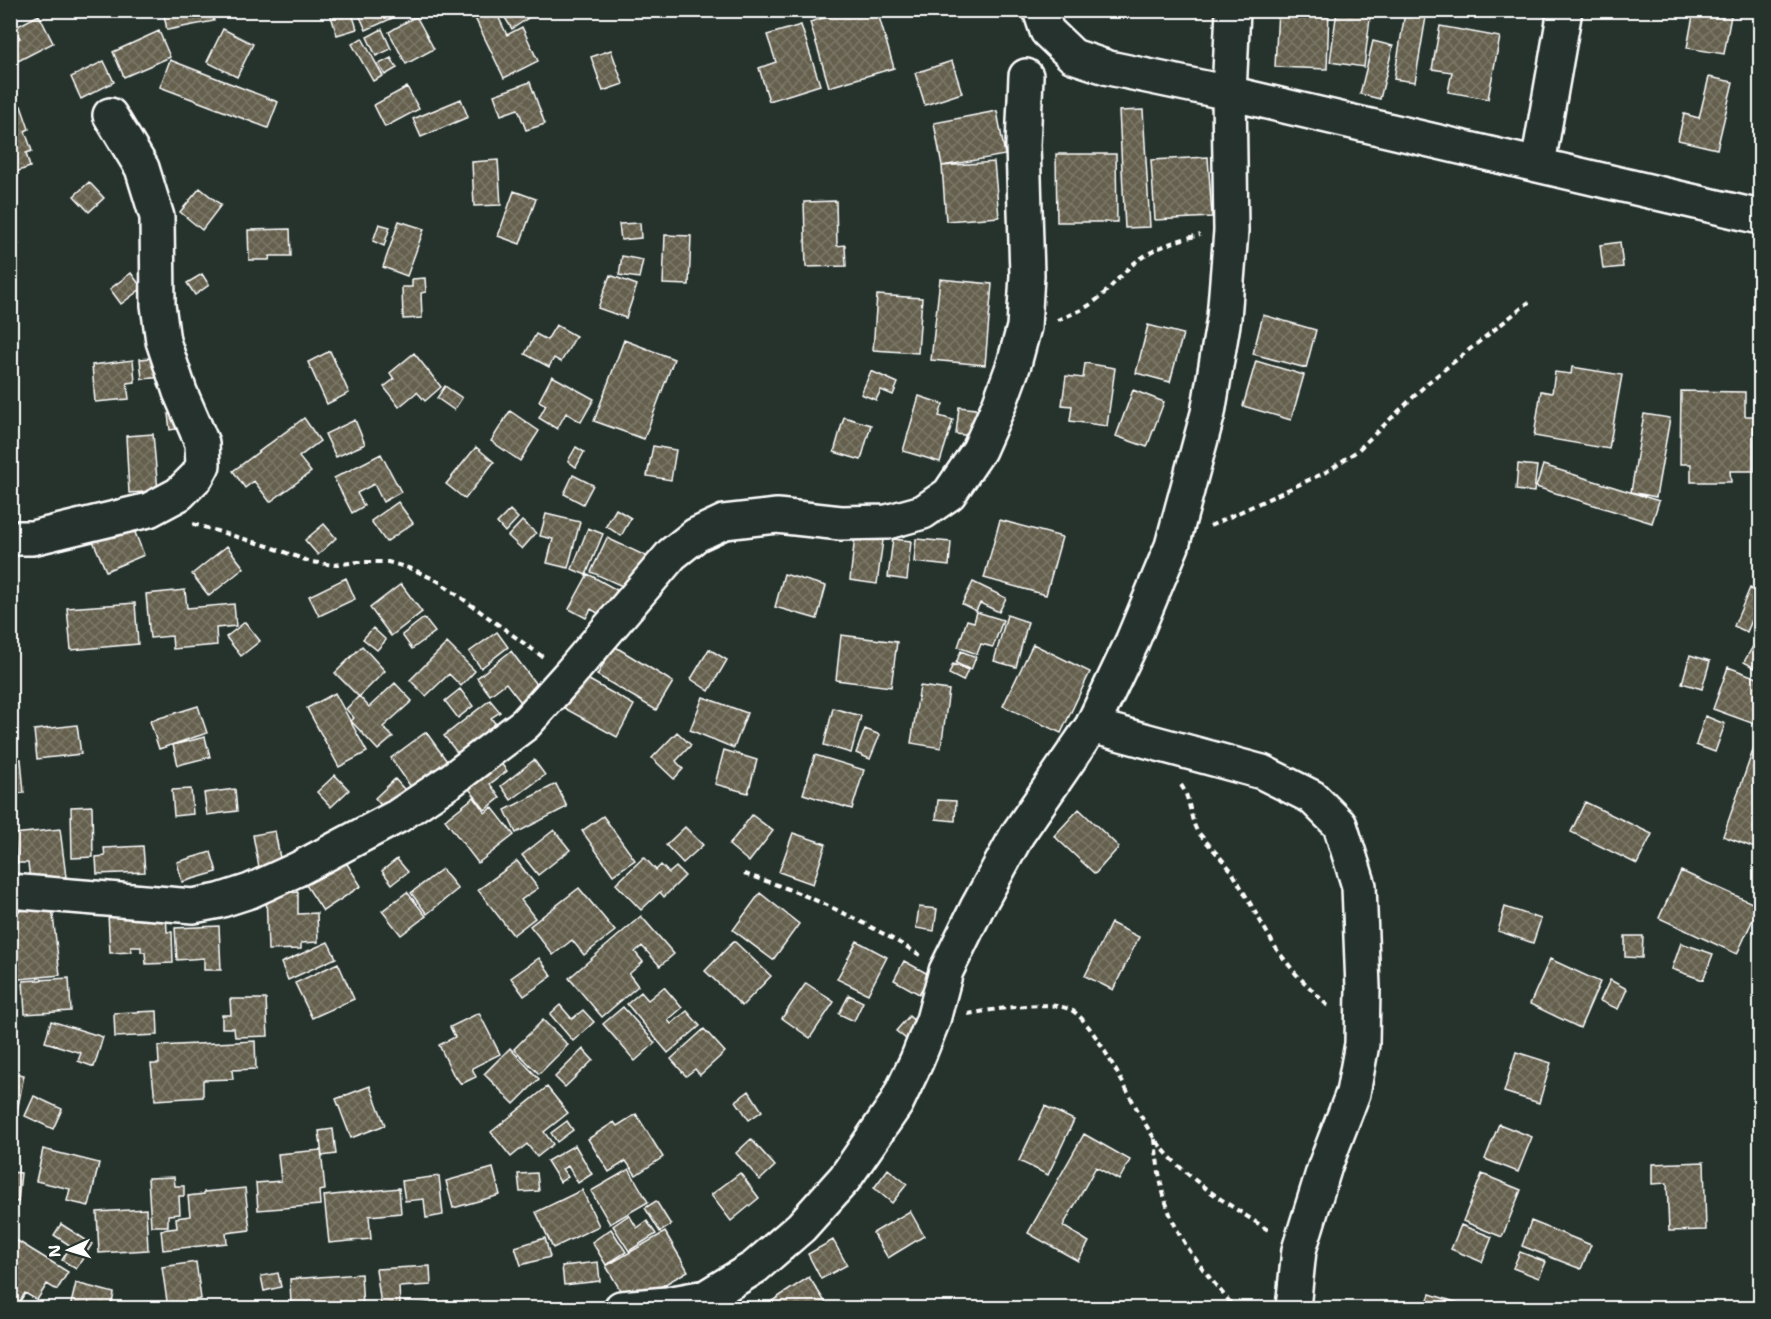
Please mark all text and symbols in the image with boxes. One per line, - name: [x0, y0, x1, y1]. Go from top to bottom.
- north arrow: [39, 1220, 99, 1280]
- text: N: [44, 1244, 65, 1258]

